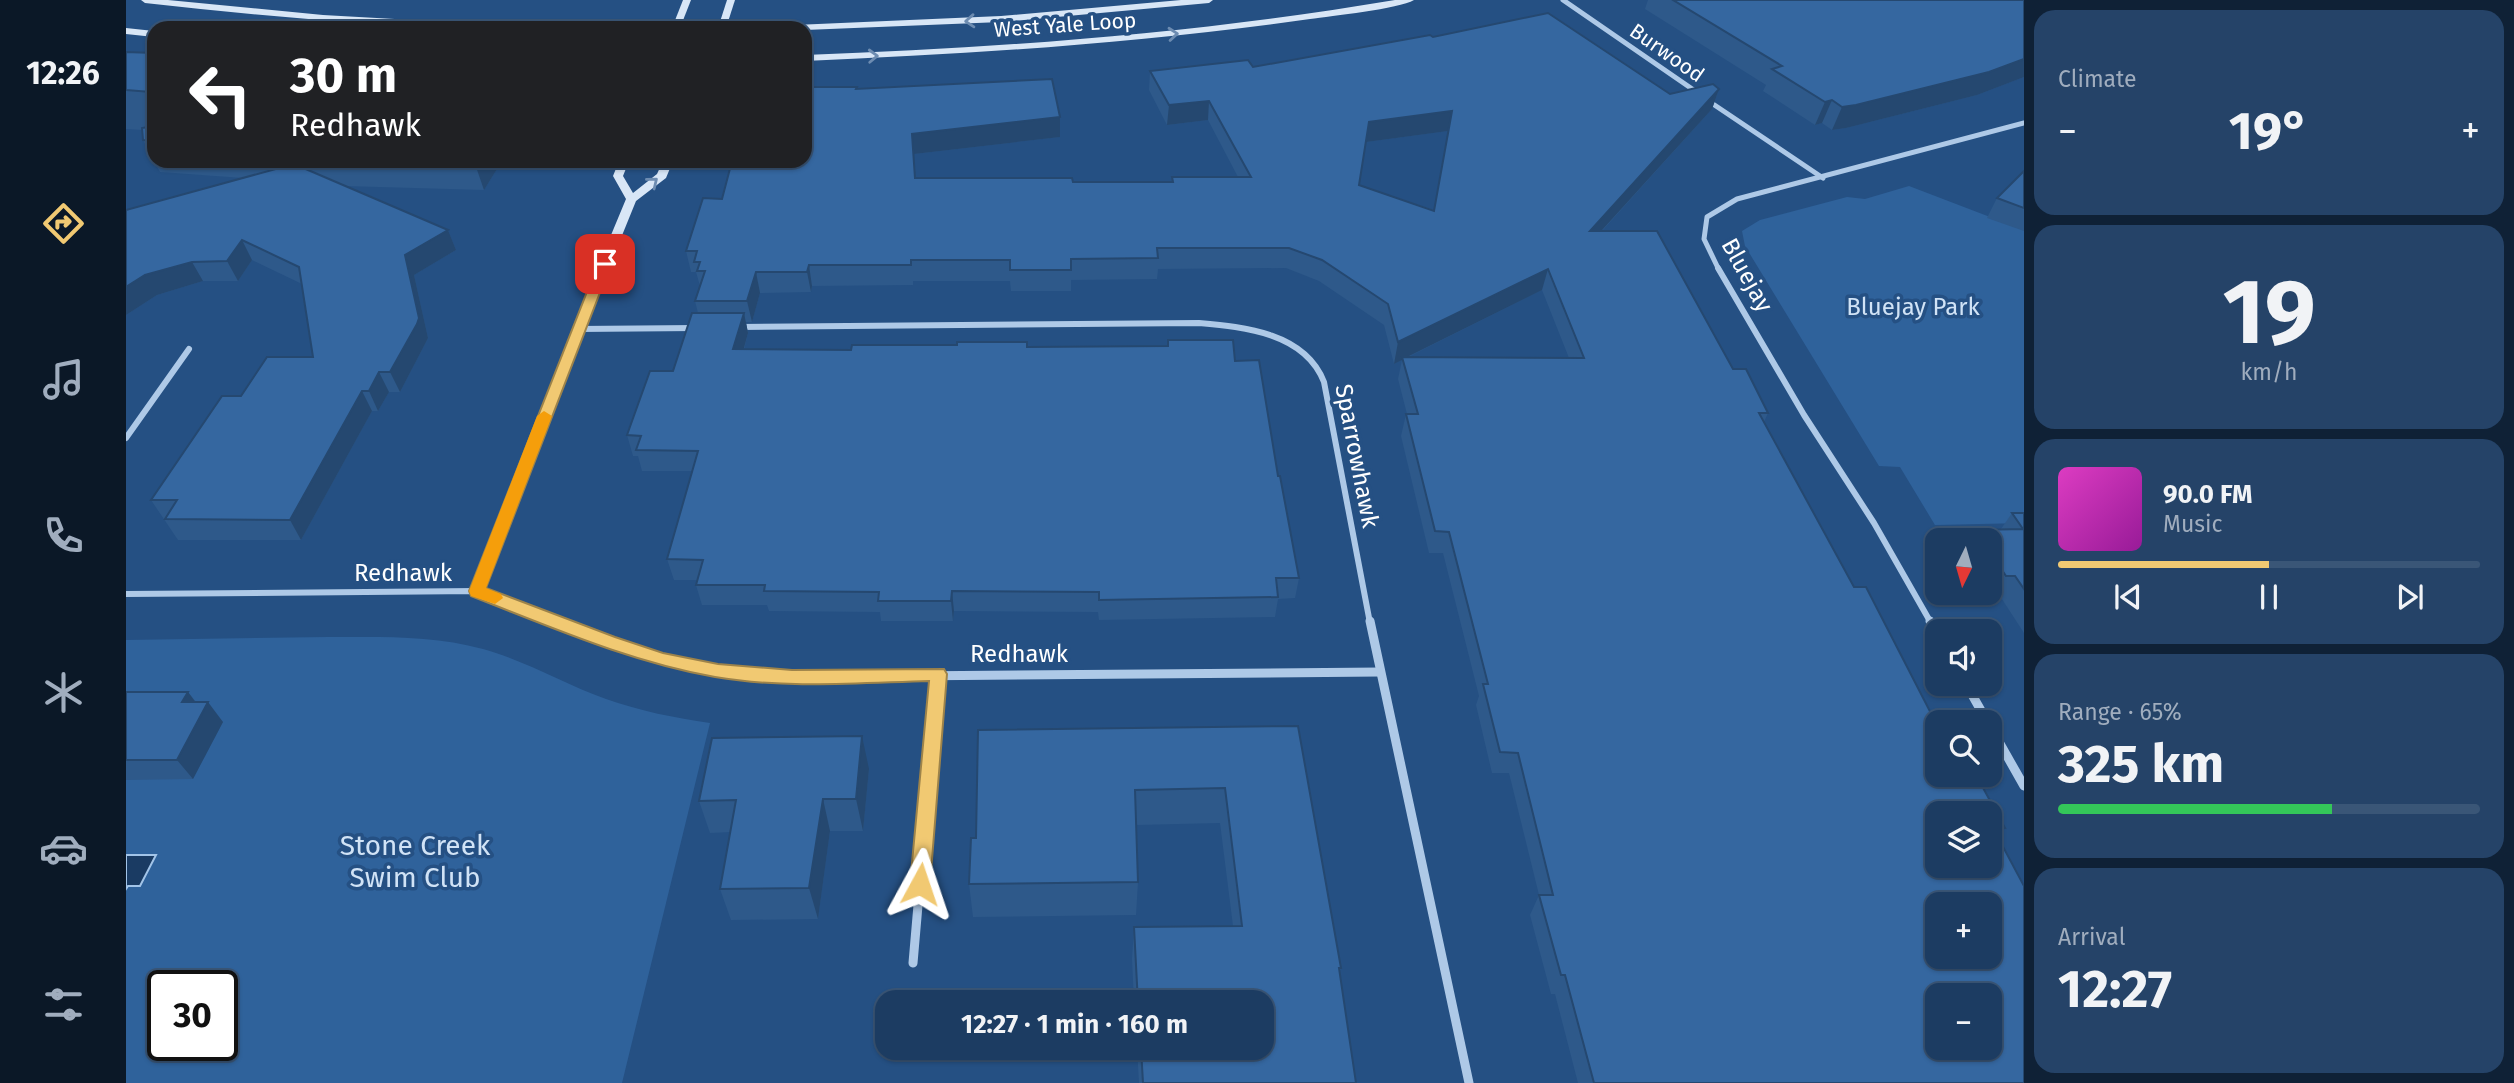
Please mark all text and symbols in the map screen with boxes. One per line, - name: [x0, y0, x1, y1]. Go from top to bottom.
- street label: West Yale Loop: [993, 7, 1137, 43]
- one-way arrow: [965, 13, 976, 28]
- street label: Burwood: [1625, 18, 1709, 88]
- one-way arrow: [1168, 27, 1179, 42]
- text: 30 m: [290, 46, 397, 105]
- one-way arrow: [868, 48, 879, 63]
- icon: left: [175, 49, 266, 140]
- text: 12:26: [26, 54, 100, 92]
- text: Climate: [2058, 65, 2137, 93]
- text: 19°: [2229, 100, 2309, 163]
- text: Redhawk: [290, 106, 421, 144]
- text: −: [2058, 108, 2077, 154]
- text: +: [2461, 108, 2480, 154]
- one-way arrow: [645, 178, 657, 191]
- icon: directions: [39, 199, 88, 248]
- street label: Bluejay: [1715, 233, 1779, 317]
- pin: [575, 234, 635, 294]
- icon: arrive: [586, 245, 624, 283]
- text: 19: [2222, 258, 2316, 367]
- park label: Bluejay Park: [1846, 293, 1980, 321]
- icon: music: [39, 355, 88, 404]
- text: km/h: [2241, 358, 2297, 386]
- street label: Sparrowhawk: [1329, 382, 1385, 531]
- text: 90.0 FM: [2163, 479, 2252, 510]
- text: Music: [2163, 510, 2223, 538]
- icon: phone: [39, 511, 88, 560]
- north arrow: [1925, 528, 2002, 606]
- map controls: [1925, 528, 2002, 1060]
- street label: Redhawk: [354, 559, 453, 587]
- icon: previous: [2109, 578, 2147, 616]
- icon: pause: [2250, 578, 2288, 616]
- icon: next: [2391, 578, 2429, 616]
- button: sound: [1925, 619, 2002, 696]
- street label: Redhawk: [970, 640, 1069, 668]
- icon: climate: [39, 668, 88, 717]
- text: Range · 65%: [2058, 698, 2182, 726]
- button: search: [1925, 710, 2002, 787]
- text: 325 km: [2058, 733, 2224, 796]
- button: layers: [1925, 801, 2002, 878]
- icon: car: [39, 824, 88, 873]
- park label: Stone Creek Swim Club: [340, 829, 491, 894]
- position arrow: [883, 847, 957, 921]
- button: +: [1925, 892, 2002, 969]
- text: Arrival: [2058, 923, 2125, 951]
- text: 12:27: [2058, 958, 2172, 1021]
- speed limit sign: 30: [147, 970, 238, 1061]
- icon: filters: [39, 980, 88, 1029]
- button: −: [1925, 983, 2002, 1060]
- text: 12:27 · 1 min · 160 m: [961, 1009, 1188, 1040]

